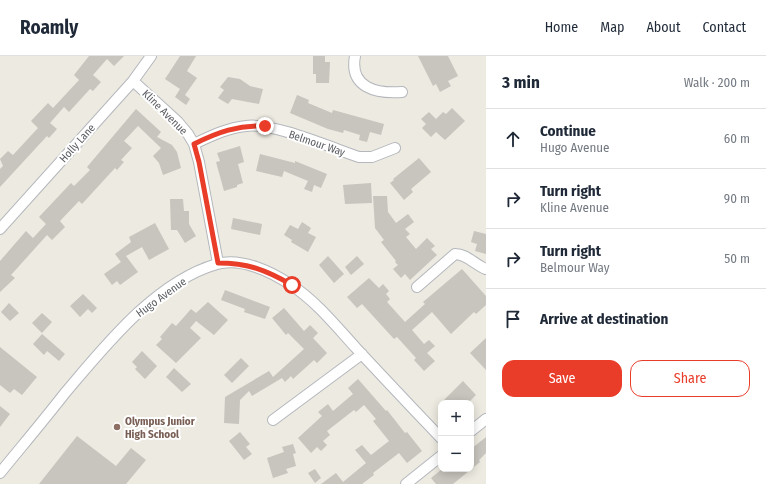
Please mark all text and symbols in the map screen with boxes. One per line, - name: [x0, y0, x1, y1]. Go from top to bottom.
- text: Roamly: [20, 16, 78, 39]
- text: Home: [545, 19, 578, 36]
- text: Map: [600, 19, 624, 36]
- text: About: [646, 19, 681, 36]
- text: Contact: [703, 19, 746, 36]
- text: 3 min: [502, 72, 540, 93]
- text: Walk · 200 m: [684, 75, 750, 90]
- street label: Kline Avenue: [139, 87, 190, 138]
- route end: [256, 117, 274, 135]
- street label: Holly Lane: [57, 121, 98, 165]
- text: Continue: [540, 122, 596, 140]
- street label: Belmour Way: [287, 128, 347, 159]
- icon: ahead: [502, 128, 524, 150]
- text: 60 m: [724, 131, 750, 146]
- text: Hugo Avenue: [540, 140, 610, 155]
- text: Turn right: [540, 182, 601, 200]
- icon: right: [502, 188, 524, 210]
- text: 90 m: [724, 191, 750, 206]
- text: Kline Avenue: [540, 200, 609, 215]
- text: Turn right: [540, 242, 601, 260]
- icon: right: [502, 248, 524, 270]
- text: 50 m: [724, 251, 750, 266]
- text: Belmour Way: [540, 260, 610, 275]
- street label: Hugo Avenue: [134, 275, 189, 320]
- route start: [283, 276, 301, 294]
- icon: arrive: [502, 308, 524, 330]
- text: Arrive at destination: [540, 310, 668, 328]
- button: Save: [502, 360, 622, 397]
- button: Share: [630, 360, 750, 397]
- map controls: [438, 400, 474, 472]
- button: +: [438, 400, 474, 436]
- place label: Olympus Junior High School: [125, 415, 196, 441]
- marker: Olympus Junior High School: [112, 422, 122, 432]
- button: −: [438, 436, 474, 472]

